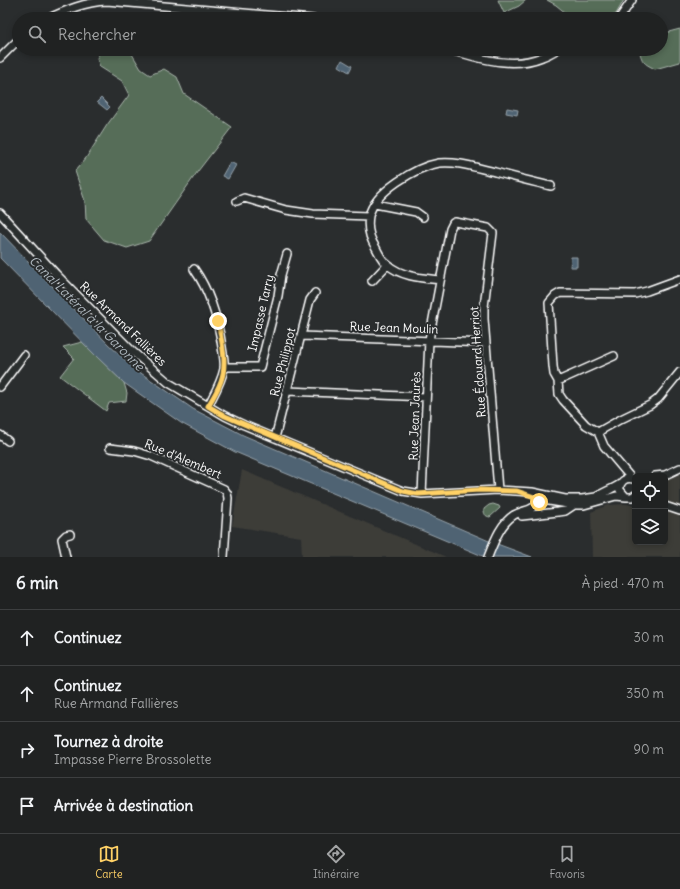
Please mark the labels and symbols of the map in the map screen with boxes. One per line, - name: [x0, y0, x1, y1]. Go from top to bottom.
- water label: Canal Latéral à la Garonne: [25, 252, 149, 375]
- street label: Impasse Tarry: [244, 273, 277, 353]
- street label: Rue Armand Fallières: [77, 278, 170, 369]
- street label: Rue Édouard Herriot: [466, 306, 489, 418]
- route end: [209, 312, 227, 330]
- street label: Rue Jean Moulin: [349, 318, 439, 337]
- street label: Rue Philippot: [267, 326, 298, 398]
- street label: Rue Jean Jaurès: [405, 371, 424, 461]
- street label: Rue d'Alembert: [142, 436, 224, 481]
- route start: [530, 493, 548, 511]

